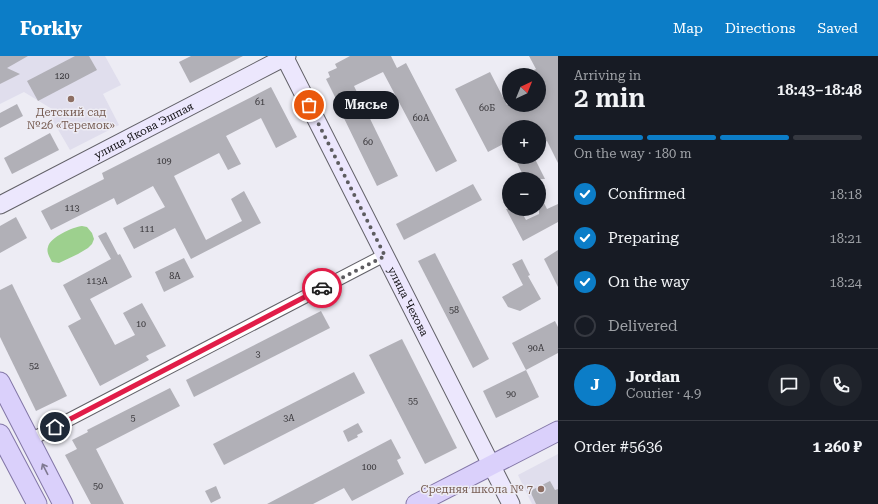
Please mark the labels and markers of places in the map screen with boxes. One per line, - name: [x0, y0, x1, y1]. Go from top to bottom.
- pin: [292, 88, 326, 122]
- callout: Мясье: [333, 91, 399, 119]
- marker: Детский сад №26 «Теремок»: [66, 94, 76, 104]
- place label: Детский сад №26 «Теремок»: [27, 106, 115, 132]
- pin: [38, 410, 72, 444]
- place label: Средняя школа № 7: [421, 483, 533, 496]
- marker: Средняя школа № 7: [536, 484, 546, 494]

